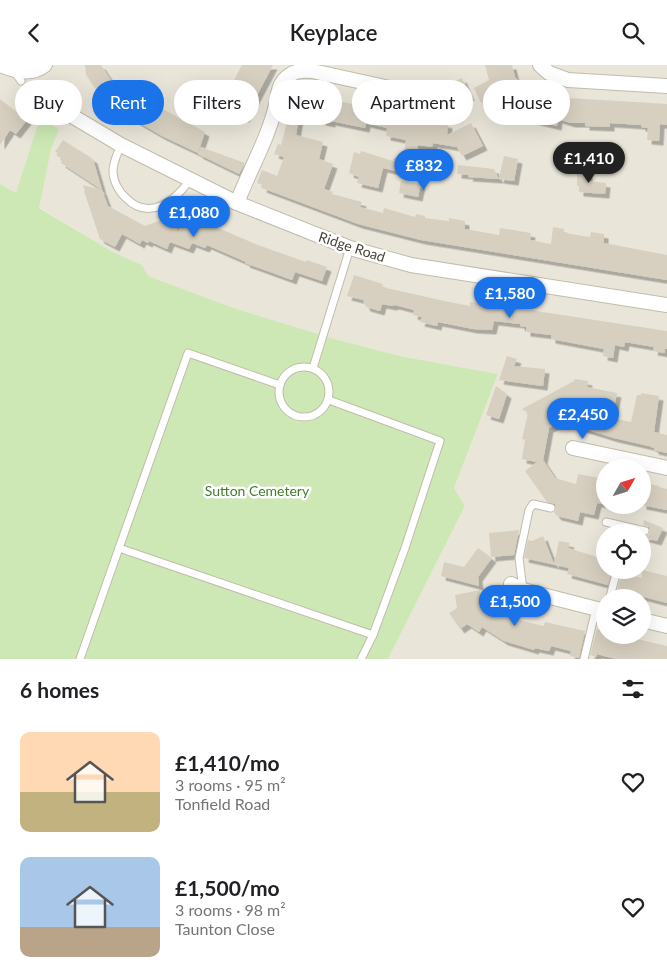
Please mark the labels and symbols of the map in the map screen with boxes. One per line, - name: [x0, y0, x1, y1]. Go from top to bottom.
- pin: £1,410: [548, 141, 630, 184]
- pin: £832: [394, 149, 454, 191]
- pin: £1,080: [153, 195, 235, 238]
- street label: Ridge Road: [317, 228, 388, 265]
- pin: £1,580: [469, 277, 551, 319]
- pin: £2,450: [542, 397, 624, 440]
- north arrow: [596, 459, 651, 514]
- park label: Sutton Cemetery: [205, 482, 310, 499]
- pin: £1,500: [474, 585, 556, 627]

